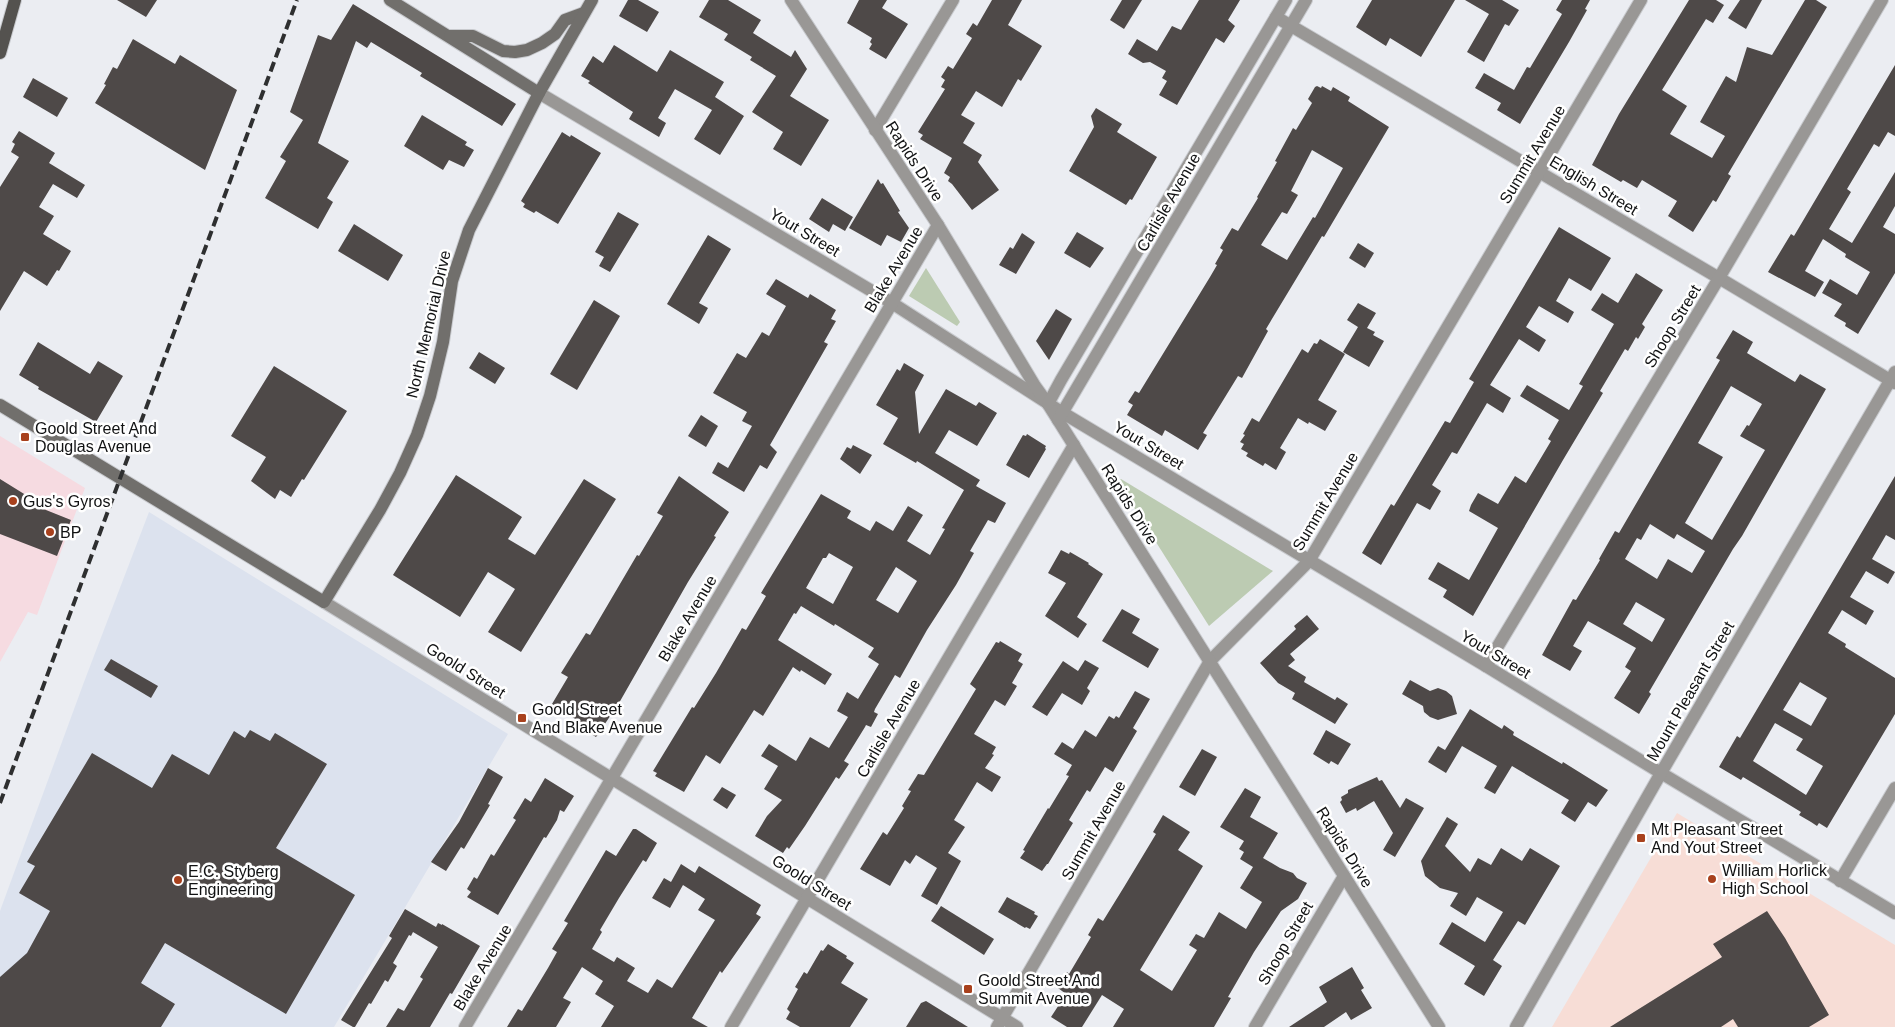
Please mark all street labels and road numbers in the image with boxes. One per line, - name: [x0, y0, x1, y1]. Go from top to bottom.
- street label: Summit Avenue: [1496, 102, 1569, 207]
- street label: Rapids Drive: [883, 118, 947, 204]
- street label: Carlisle Avenue: [1133, 150, 1204, 255]
- street label: English Street: [1547, 152, 1641, 219]
- street label: Yout Street: [767, 205, 843, 260]
- street label: Blake Avenue: [861, 223, 926, 315]
- street label: North Memorial Drive: [403, 248, 454, 400]
- street label: Shoop Street: [1641, 281, 1704, 371]
- street label: Yout Street: [1111, 418, 1187, 473]
- street label: Summit Avenue: [1289, 449, 1362, 554]
- street label: Rapids Drive: [1098, 461, 1161, 548]
- street label: Blake Avenue: [655, 572, 720, 664]
- street label: Mount Pleasant Street: [1643, 618, 1738, 764]
- street label: Yout Street: [1458, 627, 1534, 682]
- street label: Goold Street: [423, 639, 509, 702]
- street label: Carlisle Avenue: [853, 676, 924, 781]
- street label: Summit Avenue: [1058, 778, 1129, 883]
- street label: Rapids Drive: [1313, 804, 1376, 891]
- street label: Goold Street: [769, 851, 855, 914]
- street label: Shoop Street: [1255, 898, 1316, 988]
- street label: Blake Avenue: [450, 921, 515, 1013]

